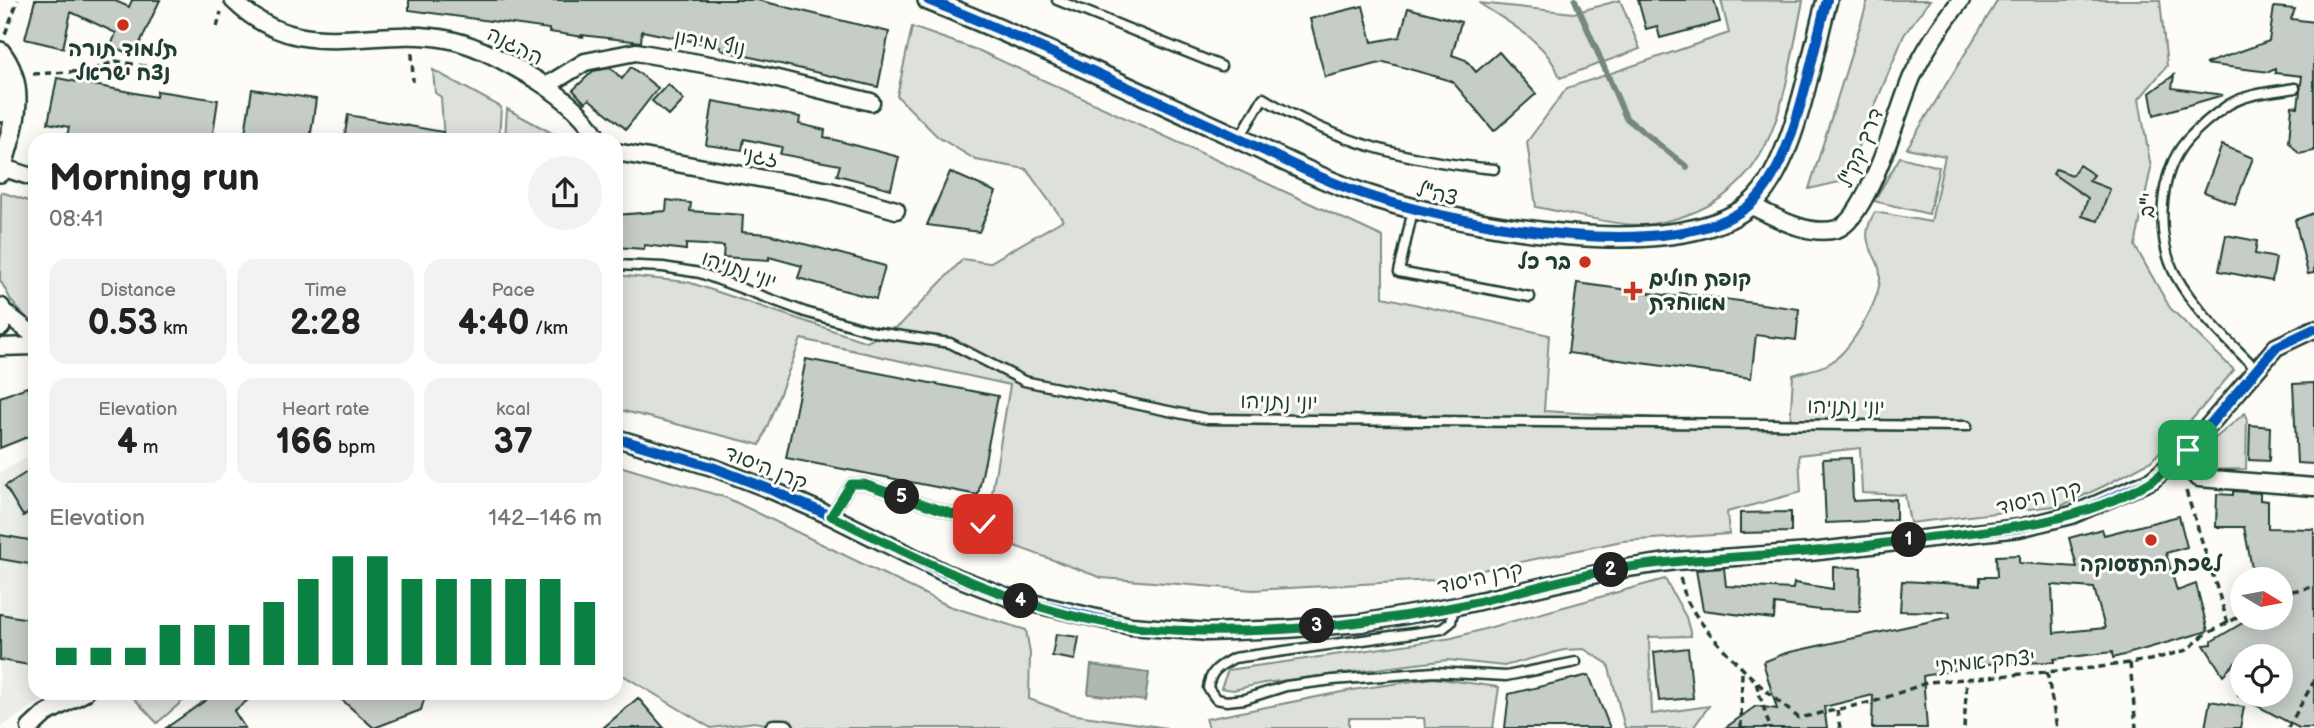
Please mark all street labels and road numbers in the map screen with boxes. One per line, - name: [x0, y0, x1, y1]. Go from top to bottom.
- street label: ההגנה: [483, 21, 547, 71]
- street label: נוף מירון: [673, 24, 747, 62]
- street label: דרך קק"ל: [1833, 104, 1889, 192]
- street label: זגני: [740, 142, 780, 172]
- street label: צה"ל: [1414, 177, 1460, 211]
- street label: י"ב: [2135, 192, 2161, 218]
- street label: יוני נתניהו: [698, 246, 780, 294]
- street label: יוני נתניהו: [1240, 389, 1318, 415]
- street label: יוני נתניהו: [1807, 394, 1885, 420]
- street label: קרן היסוד: [721, 440, 811, 496]
- street label: קרן היסוד: [1994, 475, 2084, 521]
- street label: קרן היסוד: [1435, 557, 1525, 599]
- street label: יצחק אמיתי: [1934, 645, 2036, 679]

